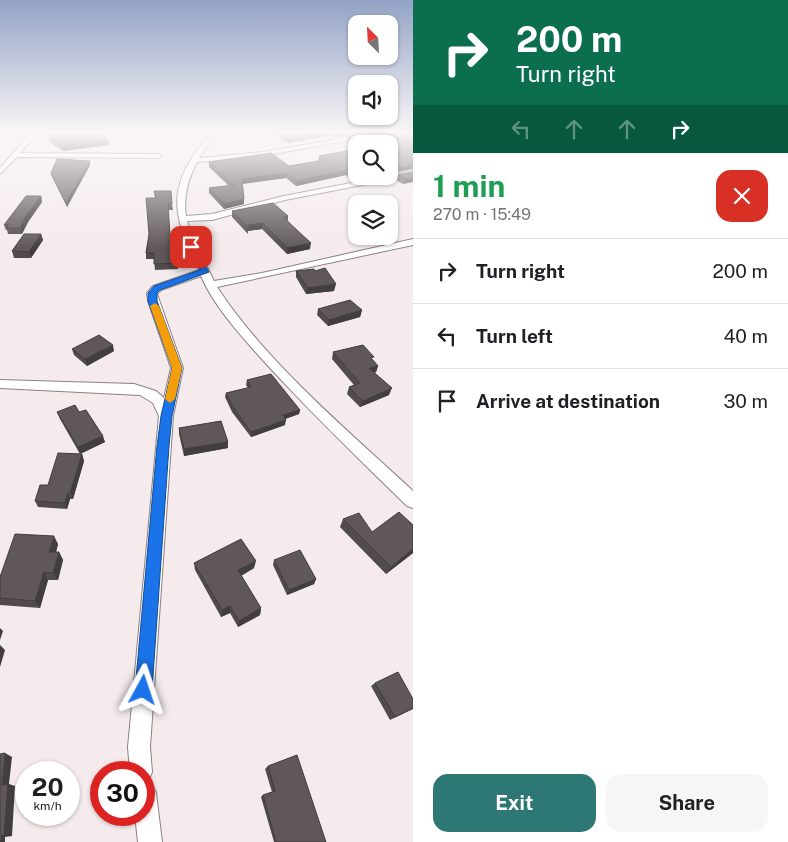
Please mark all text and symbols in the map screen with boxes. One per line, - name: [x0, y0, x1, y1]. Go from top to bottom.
- north arrow: [348, 15, 398, 65]
- map controls: [348, 15, 398, 245]
- text: 200 m: [516, 19, 622, 60]
- icon: right: [433, 20, 498, 85]
- text: Turn right: [516, 61, 616, 87]
- button: sound: [348, 75, 398, 125]
- icon: left: [507, 115, 535, 143]
- icon: ahead: [560, 115, 588, 143]
- icon: ahead: [613, 115, 641, 143]
- icon: right: [666, 115, 694, 143]
- button: search: [348, 135, 398, 185]
- text: 1 min: [433, 168, 505, 204]
- button: close: [716, 170, 768, 222]
- button: layers: [348, 195, 398, 245]
- text: 270 m · 15:49: [433, 205, 531, 224]
- pin: [170, 226, 212, 268]
- icon: arrive: [177, 233, 205, 261]
- icon: right: [433, 257, 461, 285]
- text: Turn right: [476, 260, 565, 282]
- text: 200 m: [712, 260, 768, 282]
- icon: left: [433, 322, 461, 350]
- text: Turn left: [476, 325, 553, 347]
- text: 40 m: [723, 325, 768, 347]
- icon: arrive: [433, 387, 461, 415]
- text: Arrive at destination: [476, 390, 660, 412]
- text: 30 m: [723, 390, 768, 412]
- position arrow: [116, 663, 168, 715]
- speed limit sign: 30: [90, 761, 155, 826]
- text: 20: [32, 772, 64, 802]
- button: Exit: [433, 774, 596, 832]
- button: Share: [606, 774, 768, 832]
- text: km/h: [33, 799, 62, 813]

